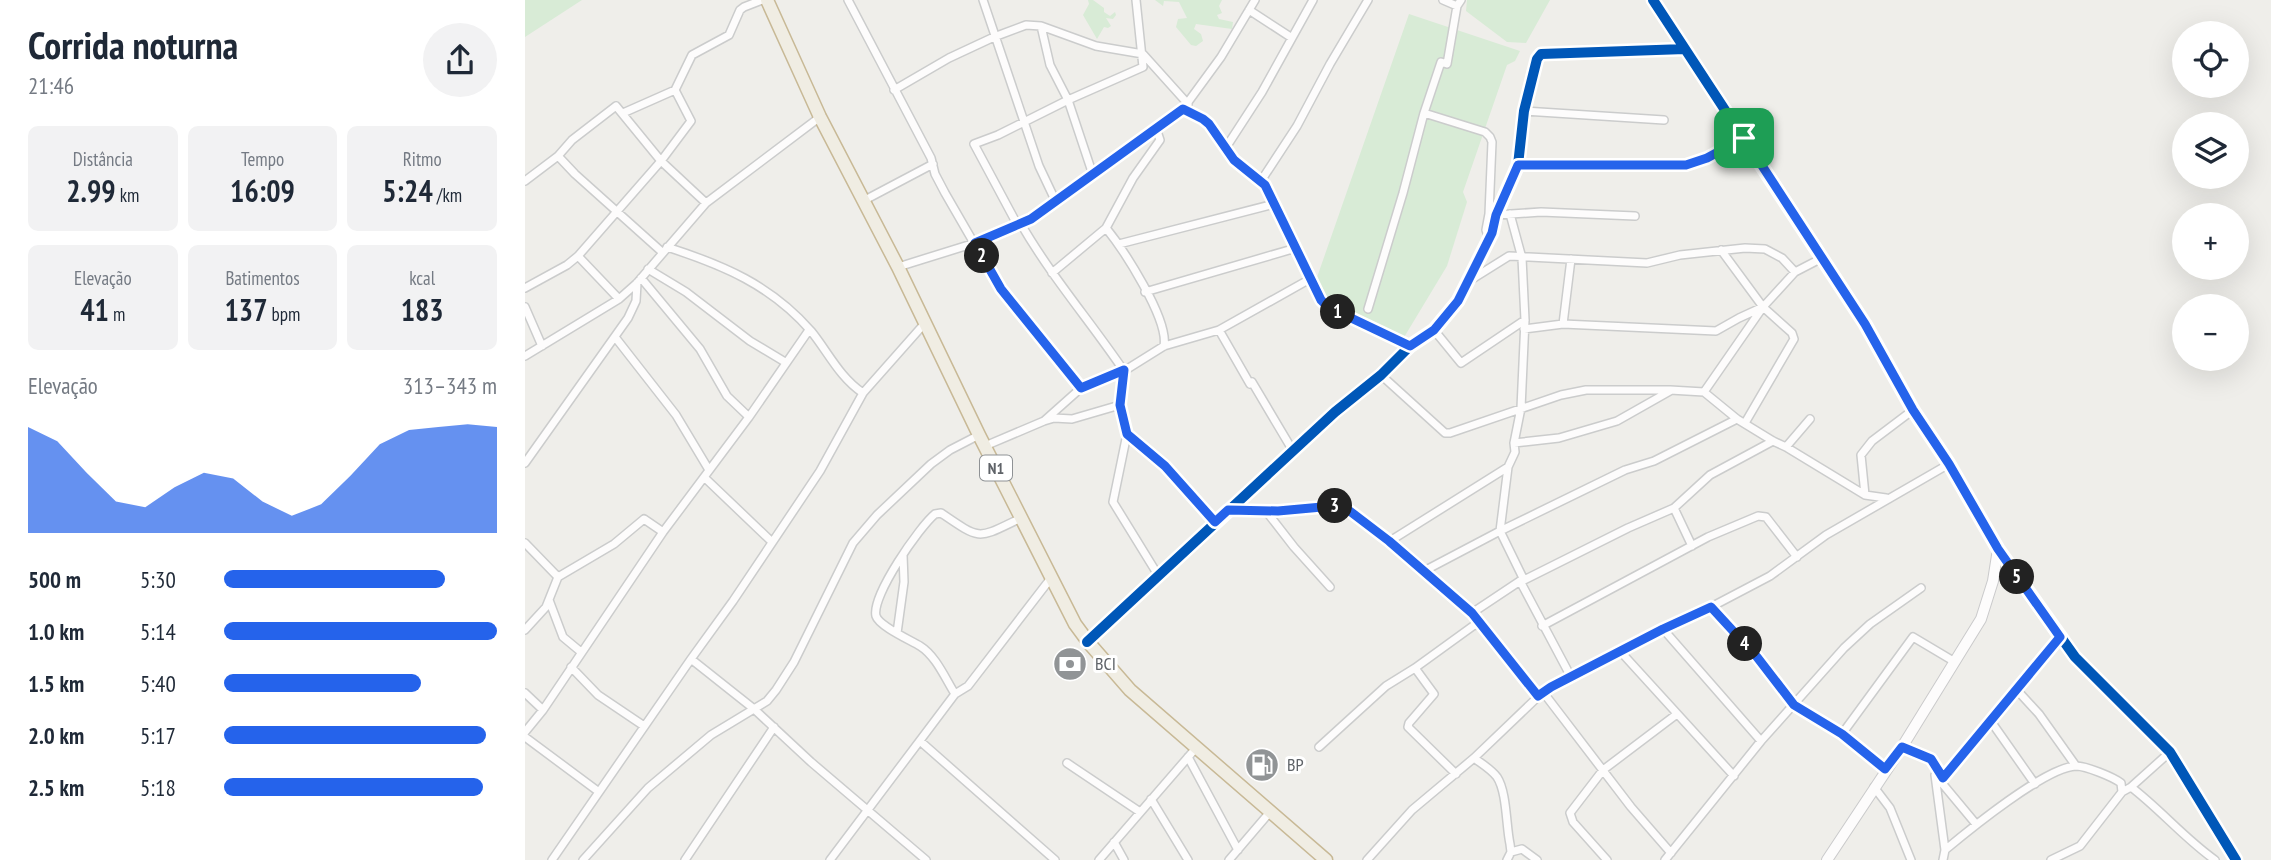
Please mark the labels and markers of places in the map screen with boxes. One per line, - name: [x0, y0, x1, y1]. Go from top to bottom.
- pin: [1714, 108, 1774, 168]
- pin: 2: [965, 238, 1000, 274]
- pin: 1: [1321, 294, 1355, 330]
- pin: 3: [1317, 489, 1353, 524]
- pin: 5: [1999, 560, 2035, 594]
- pin: 4: [1727, 626, 1763, 662]
- bank icon: BCI: [1051, 645, 1089, 683]
- place label: BCI: [1095, 652, 1116, 675]
- fuel station icon: BP: [1243, 746, 1281, 784]
- place label: BP: [1287, 753, 1304, 776]

